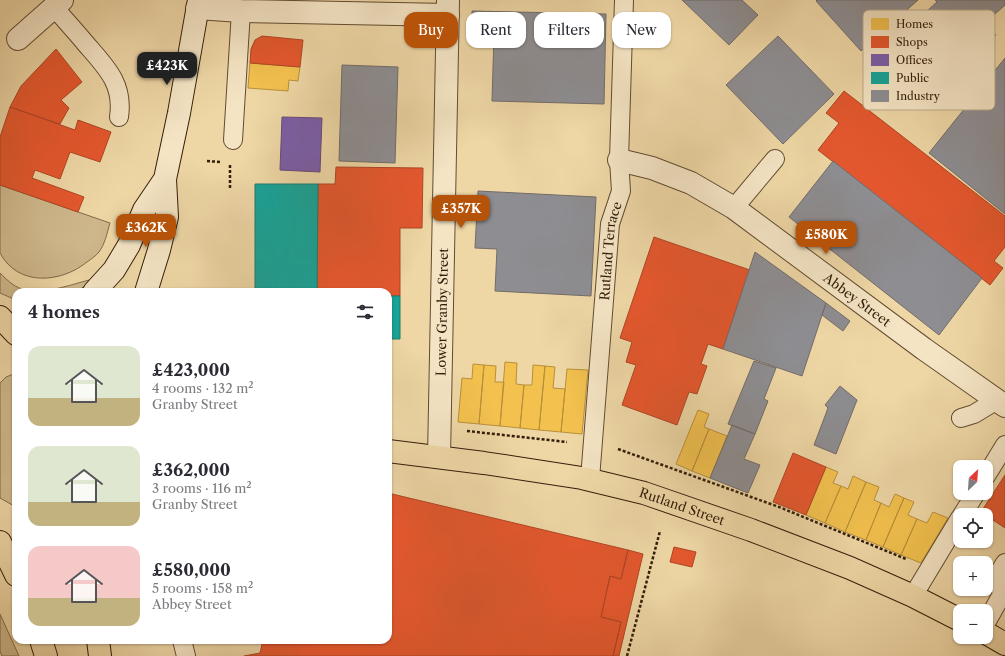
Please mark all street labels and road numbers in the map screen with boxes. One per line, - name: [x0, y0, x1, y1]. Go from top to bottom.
- street label: Rutland Terrace: [596, 200, 625, 301]
- street label: Lower Granby Street: [433, 247, 451, 376]
- street label: Abbey Street: [820, 269, 894, 330]
- street label: Rutland Street: [637, 484, 727, 528]

